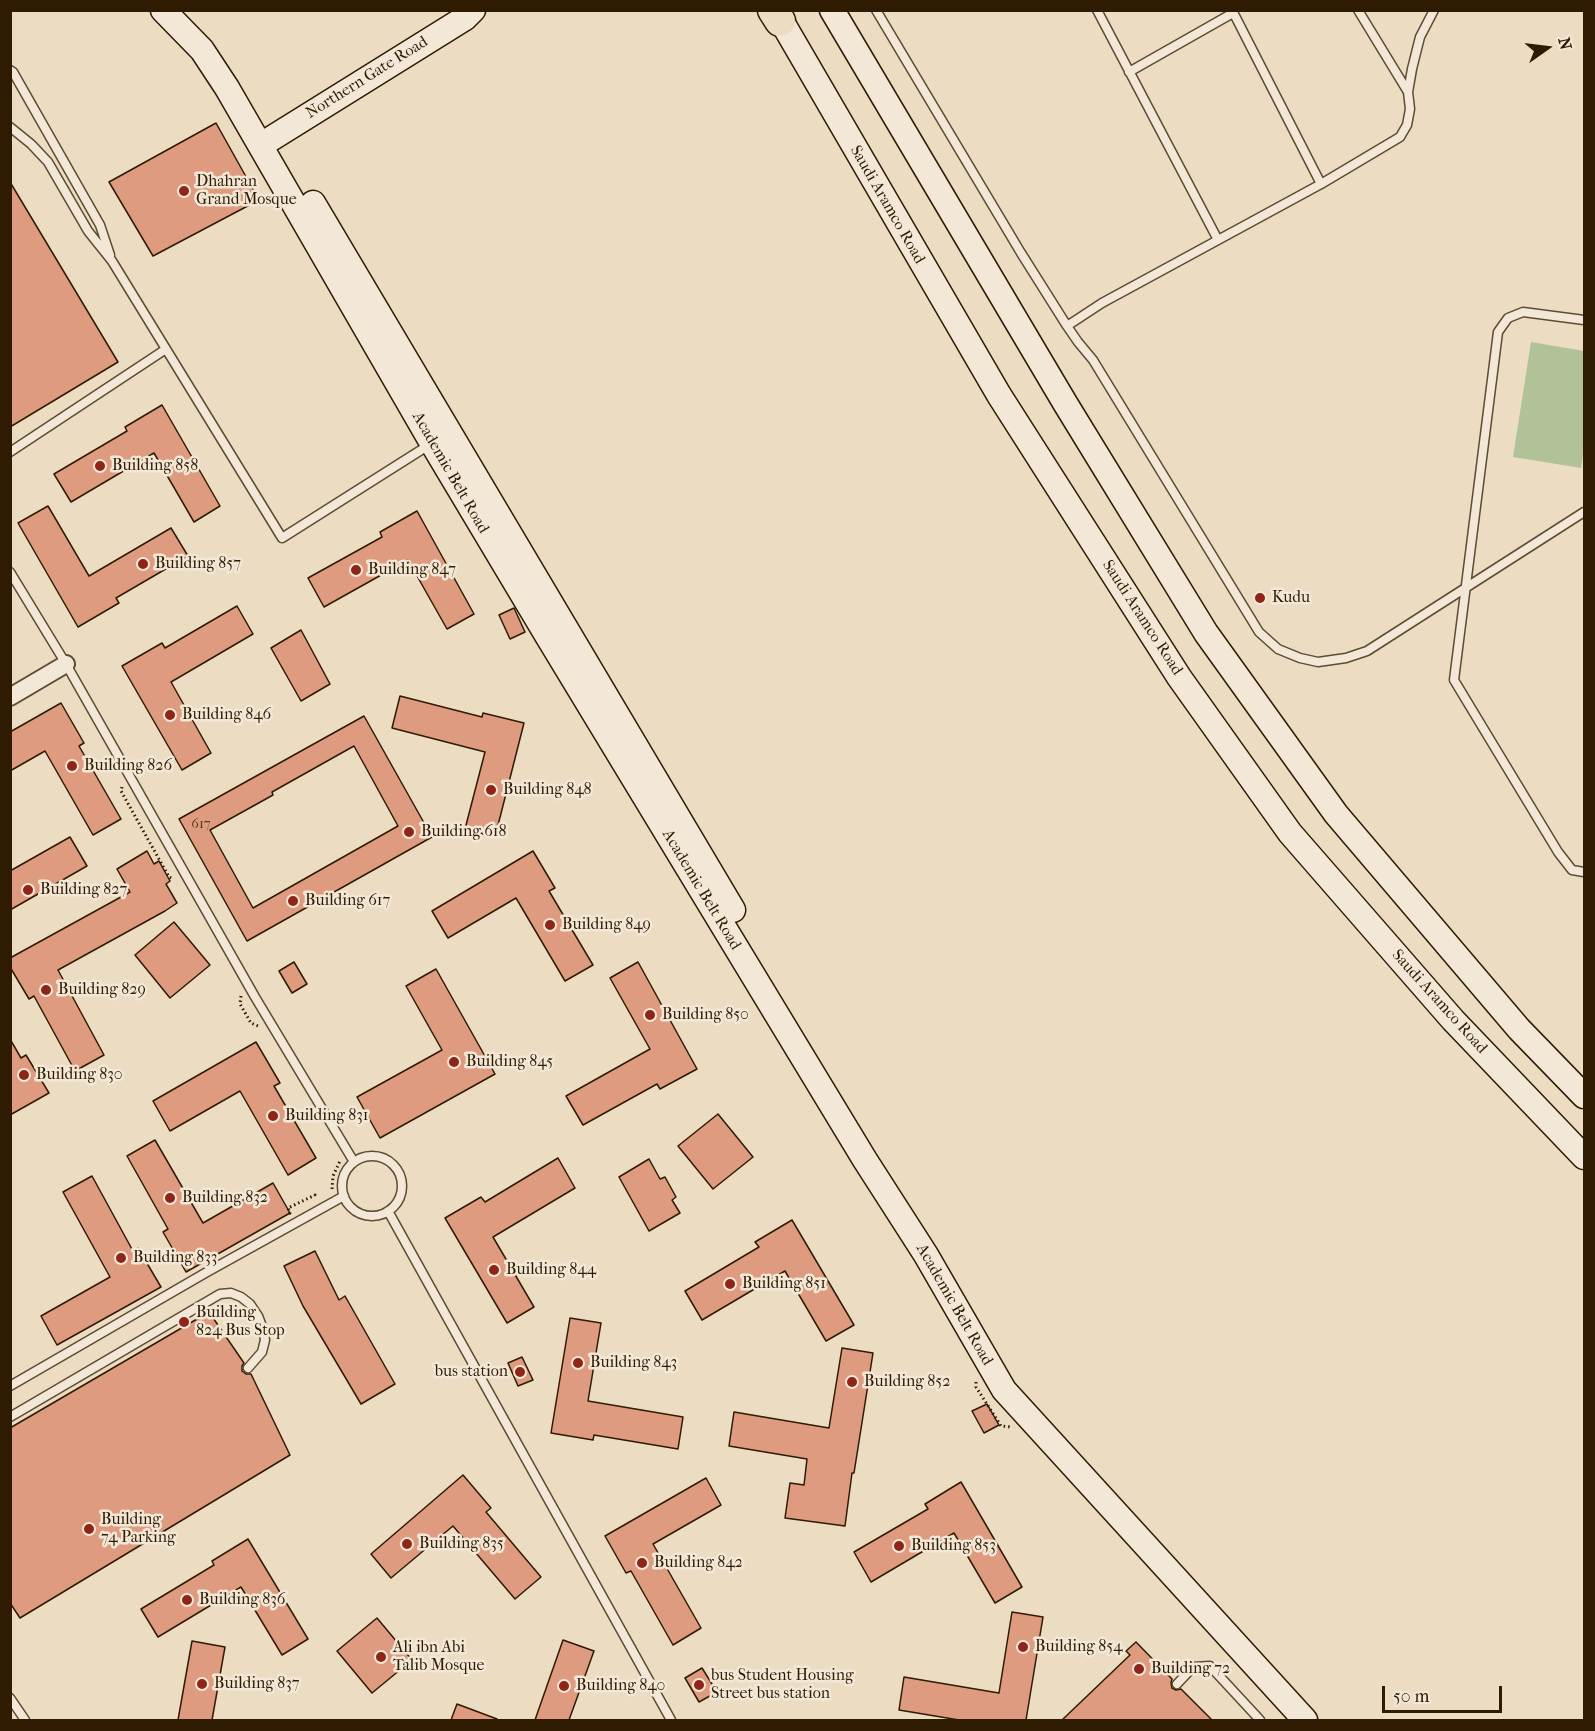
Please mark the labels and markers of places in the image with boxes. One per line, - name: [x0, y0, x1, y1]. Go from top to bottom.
- place label: Dhahran Grand Mosque: [196, 172, 297, 210]
- marker: Dhahran Grand Mosque: [177, 184, 191, 198]
- place label: Building 858: [112, 456, 198, 476]
- marker: Building 858: [93, 459, 107, 473]
- place label: Building 857: [155, 554, 241, 574]
- marker: Building 857: [136, 557, 150, 571]
- place label: Building 847: [368, 560, 456, 580]
- marker: Building 847: [349, 563, 363, 577]
- place label: Kudu: [1272, 588, 1310, 608]
- marker: Kudu: [1253, 591, 1267, 605]
- place label: Building 846: [182, 705, 271, 725]
- marker: Building 846: [163, 708, 177, 722]
- place label: Building 826: [84, 756, 172, 776]
- marker: Building 826: [65, 759, 79, 773]
- place label: Building 848: [503, 780, 592, 800]
- marker: Building 848: [484, 783, 498, 797]
- place label: Building 618: [421, 822, 507, 842]
- marker: Building 618: [402, 825, 416, 839]
- place label: Building 827: [40, 880, 127, 900]
- marker: Building 827: [21, 883, 35, 897]
- place label: Building 617: [305, 891, 390, 911]
- marker: Building 617: [286, 894, 300, 908]
- place label: Building 849: [562, 915, 651, 935]
- marker: Building 849: [543, 918, 557, 932]
- place label: Building 829: [58, 980, 146, 1000]
- marker: Building 829: [39, 983, 53, 997]
- place label: Building 850: [662, 1005, 749, 1025]
- marker: Building 850: [643, 1008, 657, 1022]
- place label: Building 845: [466, 1052, 553, 1072]
- marker: Building 845: [447, 1055, 461, 1069]
- place label: Building 830: [36, 1065, 123, 1085]
- marker: Building 830: [17, 1068, 31, 1082]
- place label: Building 831: [285, 1106, 369, 1126]
- marker: Building 831: [266, 1109, 280, 1123]
- place label: Building 832: [182, 1188, 268, 1208]
- marker: Building 832: [163, 1191, 177, 1205]
- place label: Building 833: [133, 1248, 217, 1268]
- marker: Building 833: [114, 1251, 128, 1265]
- place label: Building 844: [506, 1260, 596, 1280]
- marker: Building 844: [487, 1263, 501, 1277]
- place label: Building 851: [742, 1274, 826, 1294]
- marker: Building 851: [723, 1277, 737, 1291]
- place label: Building 824 Bus Stop: [196, 1303, 285, 1341]
- marker: Building 824 Bus Stop: [177, 1315, 191, 1329]
- place label: Building 843: [590, 1353, 677, 1373]
- marker: Building 843: [571, 1356, 585, 1370]
- place label: bus station: [435, 1362, 508, 1382]
- marker: bus station: [513, 1365, 527, 1379]
- place label: Building 852: [864, 1372, 950, 1392]
- marker: Building 852: [845, 1375, 859, 1389]
- place label: Building 74 Parking: [101, 1510, 176, 1548]
- marker: Building 74 Parking: [82, 1522, 96, 1536]
- place label: Building 835: [419, 1534, 504, 1554]
- place label: Building 853: [911, 1536, 996, 1556]
- marker: Building 835: [400, 1537, 414, 1551]
- marker: Building 853: [892, 1539, 906, 1553]
- place label: Building 842: [654, 1553, 743, 1573]
- marker: Building 842: [635, 1556, 649, 1570]
- place label: Building 836: [199, 1590, 285, 1610]
- marker: Building 836: [180, 1593, 194, 1607]
- place label: Building 854: [1035, 1637, 1123, 1657]
- place label: Ali ibn Abi Talib Mosque: [393, 1638, 484, 1676]
- marker: Building 854: [1016, 1640, 1030, 1654]
- marker: Ali ibn Abi Talib Mosque: [374, 1650, 388, 1664]
- place label: Building 72: [1151, 1659, 1230, 1679]
- marker: Building 72: [1132, 1662, 1146, 1676]
- place label: bus Student Housing Street bus station: [711, 1666, 854, 1704]
- place label: Building 837: [214, 1674, 300, 1694]
- place label: Building 840: [576, 1676, 665, 1696]
- marker: Building 837: [195, 1677, 209, 1691]
- marker: bus Student Housing Street bus station: [692, 1678, 706, 1692]
- marker: Building 840: [557, 1679, 571, 1693]

